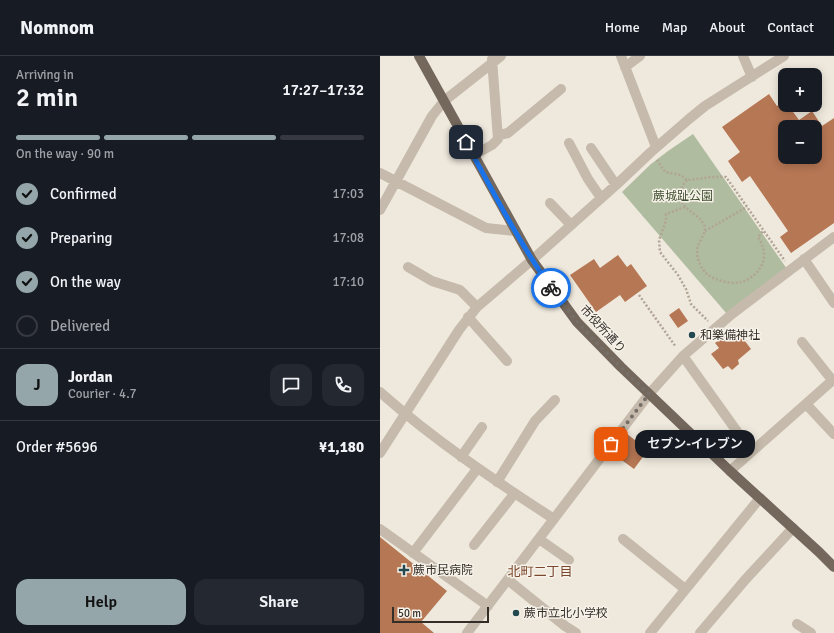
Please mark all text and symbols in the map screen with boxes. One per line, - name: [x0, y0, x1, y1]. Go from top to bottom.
- text: Nomnom: [20, 16, 94, 40]
- text: Home: [605, 19, 640, 36]
- text: Map: [662, 19, 687, 36]
- text: About: [709, 19, 745, 36]
- text: Contact: [767, 19, 814, 36]
- text: Arriving in: [16, 67, 74, 83]
- map controls: [778, 68, 822, 164]
- button: +: [778, 68, 822, 112]
- text: 17:27–17:32: [283, 81, 364, 99]
- text: 2 min: [16, 82, 78, 114]
- button: −: [778, 120, 822, 164]
- pin: [449, 125, 483, 159]
- icon: home: [455, 131, 477, 153]
- text: On the way · 90 m: [16, 146, 114, 162]
- icon: check: [16, 183, 38, 205]
- text: Confirmed: [50, 185, 117, 203]
- text: 17:03: [332, 186, 364, 202]
- park label: 蕨城趾公園: [653, 189, 713, 204]
- icon: check: [16, 227, 38, 249]
- text: Preparing: [50, 229, 113, 247]
- text: 17:08: [332, 230, 364, 246]
- courier: [531, 268, 571, 308]
- icon: check: [16, 271, 38, 293]
- text: On the way: [50, 273, 121, 291]
- text: 17:10: [332, 274, 364, 290]
- icon: bike: [540, 277, 562, 299]
- street label: 市役所通り: [577, 302, 629, 356]
- text: Delivered: [50, 317, 110, 335]
- place label: 和樂備神社: [700, 328, 760, 343]
- marker: 和樂備神社: [687, 330, 697, 340]
- button: chat: [270, 364, 312, 406]
- button: phone: [322, 364, 364, 406]
- text: Jordan: [68, 368, 113, 386]
- text: J: [33, 376, 41, 394]
- text: Courier · 4.7: [68, 386, 137, 402]
- pin: [594, 427, 628, 461]
- callout: セブン-イレブン: [635, 430, 755, 458]
- icon: bag: [600, 433, 622, 455]
- text: セブン-イレブン: [647, 436, 743, 452]
- text: Order #5696: [16, 438, 98, 456]
- text: ¥1,180: [319, 438, 364, 456]
- place label: 蕨市民病院: [413, 563, 473, 578]
- marker: 蕨市民病院: [398, 564, 410, 576]
- district label: 北町二丁目: [507, 564, 573, 580]
- button: Help: [16, 579, 186, 625]
- button: Share: [194, 579, 364, 625]
- scale bar: [392, 605, 489, 624]
- place label: 蕨市立北小学校: [524, 606, 608, 621]
- text: 50 m: [398, 607, 421, 620]
- marker: 蕨市立北小学校: [511, 608, 521, 618]

